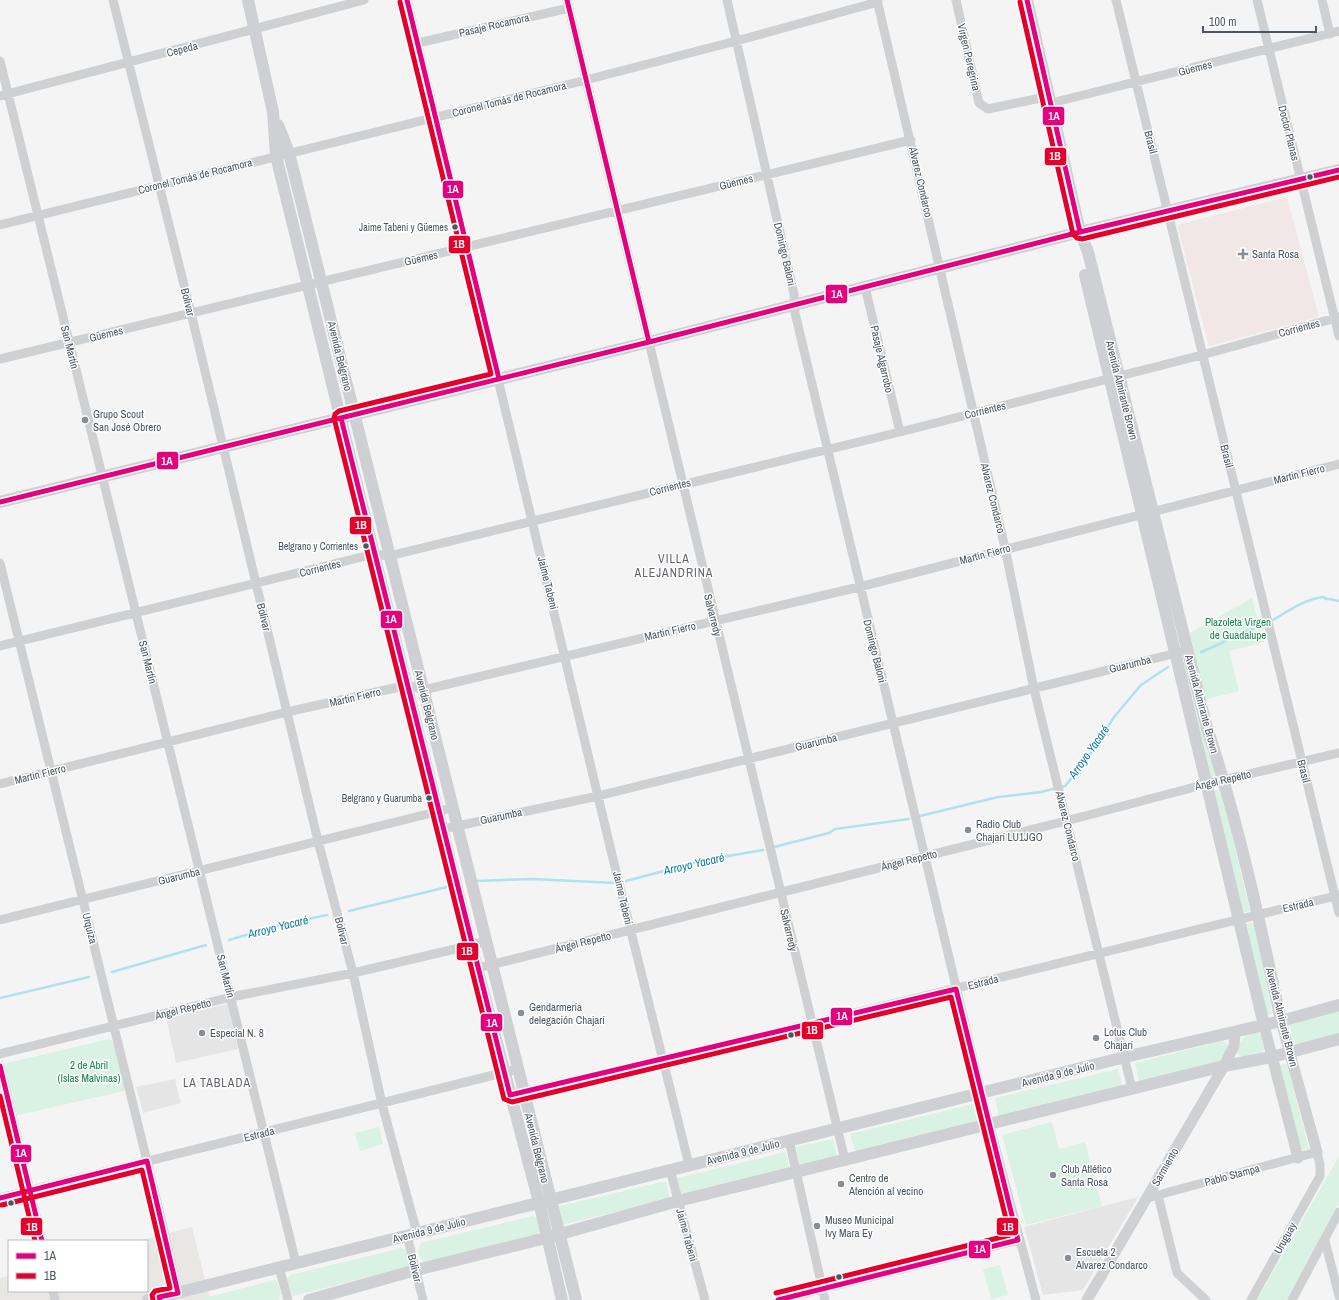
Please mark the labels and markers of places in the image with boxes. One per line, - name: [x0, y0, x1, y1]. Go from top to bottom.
- unlabelled marker: [1305, 172, 1315, 182]
- place label: Jaime Tabeni y Güemes: [359, 221, 448, 234]
- marker: Jaime Tabeni y Güemes: [450, 222, 460, 232]
- place label: Santa Rosa: [1252, 247, 1299, 261]
- marker: Santa Rosa: [1237, 248, 1249, 260]
- place label: Grupo Scout San José Obrero: [93, 407, 161, 434]
- marker: Grupo Scout San José Obrero: [80, 415, 90, 425]
- place label: Belgrano y Corrientes: [278, 540, 358, 553]
- marker: Belgrano y Corrientes: [361, 541, 371, 551]
- place label: Belgrano y Guarumba: [342, 792, 422, 805]
- marker: Belgrano y Guarumba: [424, 793, 434, 803]
- place label: Radio Club Chajarí LU1JGO: [976, 817, 1043, 844]
- marker: Radio Club Chajarí LU1JGO: [963, 825, 973, 835]
- place label: Gendarmería delegación Chajarí: [529, 1000, 605, 1027]
- marker: Gendarmería delegación Chajarí: [516, 1008, 526, 1018]
- place label: Lotus Club Chajarí: [1104, 1025, 1147, 1052]
- place label: Especial N. 8: [210, 1026, 264, 1040]
- marker: Especial N. 8: [197, 1028, 207, 1038]
- unlabelled marker: [786, 1030, 796, 1040]
- marker: Lotus Club Chajarí: [1091, 1033, 1101, 1043]
- place label: Club Atlético Santa Rosa: [1061, 1162, 1112, 1189]
- marker: Club Atlético Santa Rosa: [1048, 1170, 1058, 1180]
- place label: Centro de Atención al vecino: [848, 1171, 923, 1198]
- marker: Centro de Atención al vecino: [836, 1179, 846, 1189]
- unlabelled marker: [6, 1198, 16, 1208]
- place label: Museo Municipal Ivy Mara Ey: [825, 1213, 894, 1240]
- marker: Museo Municipal Ivy Mara Ey: [812, 1221, 822, 1231]
- place label: Escuela 2 Alvarez Condarco: [1075, 1245, 1148, 1272]
- marker: Escuela 2 Alvarez Condarco: [1063, 1253, 1073, 1263]
- unlabelled marker: [834, 1272, 844, 1282]

